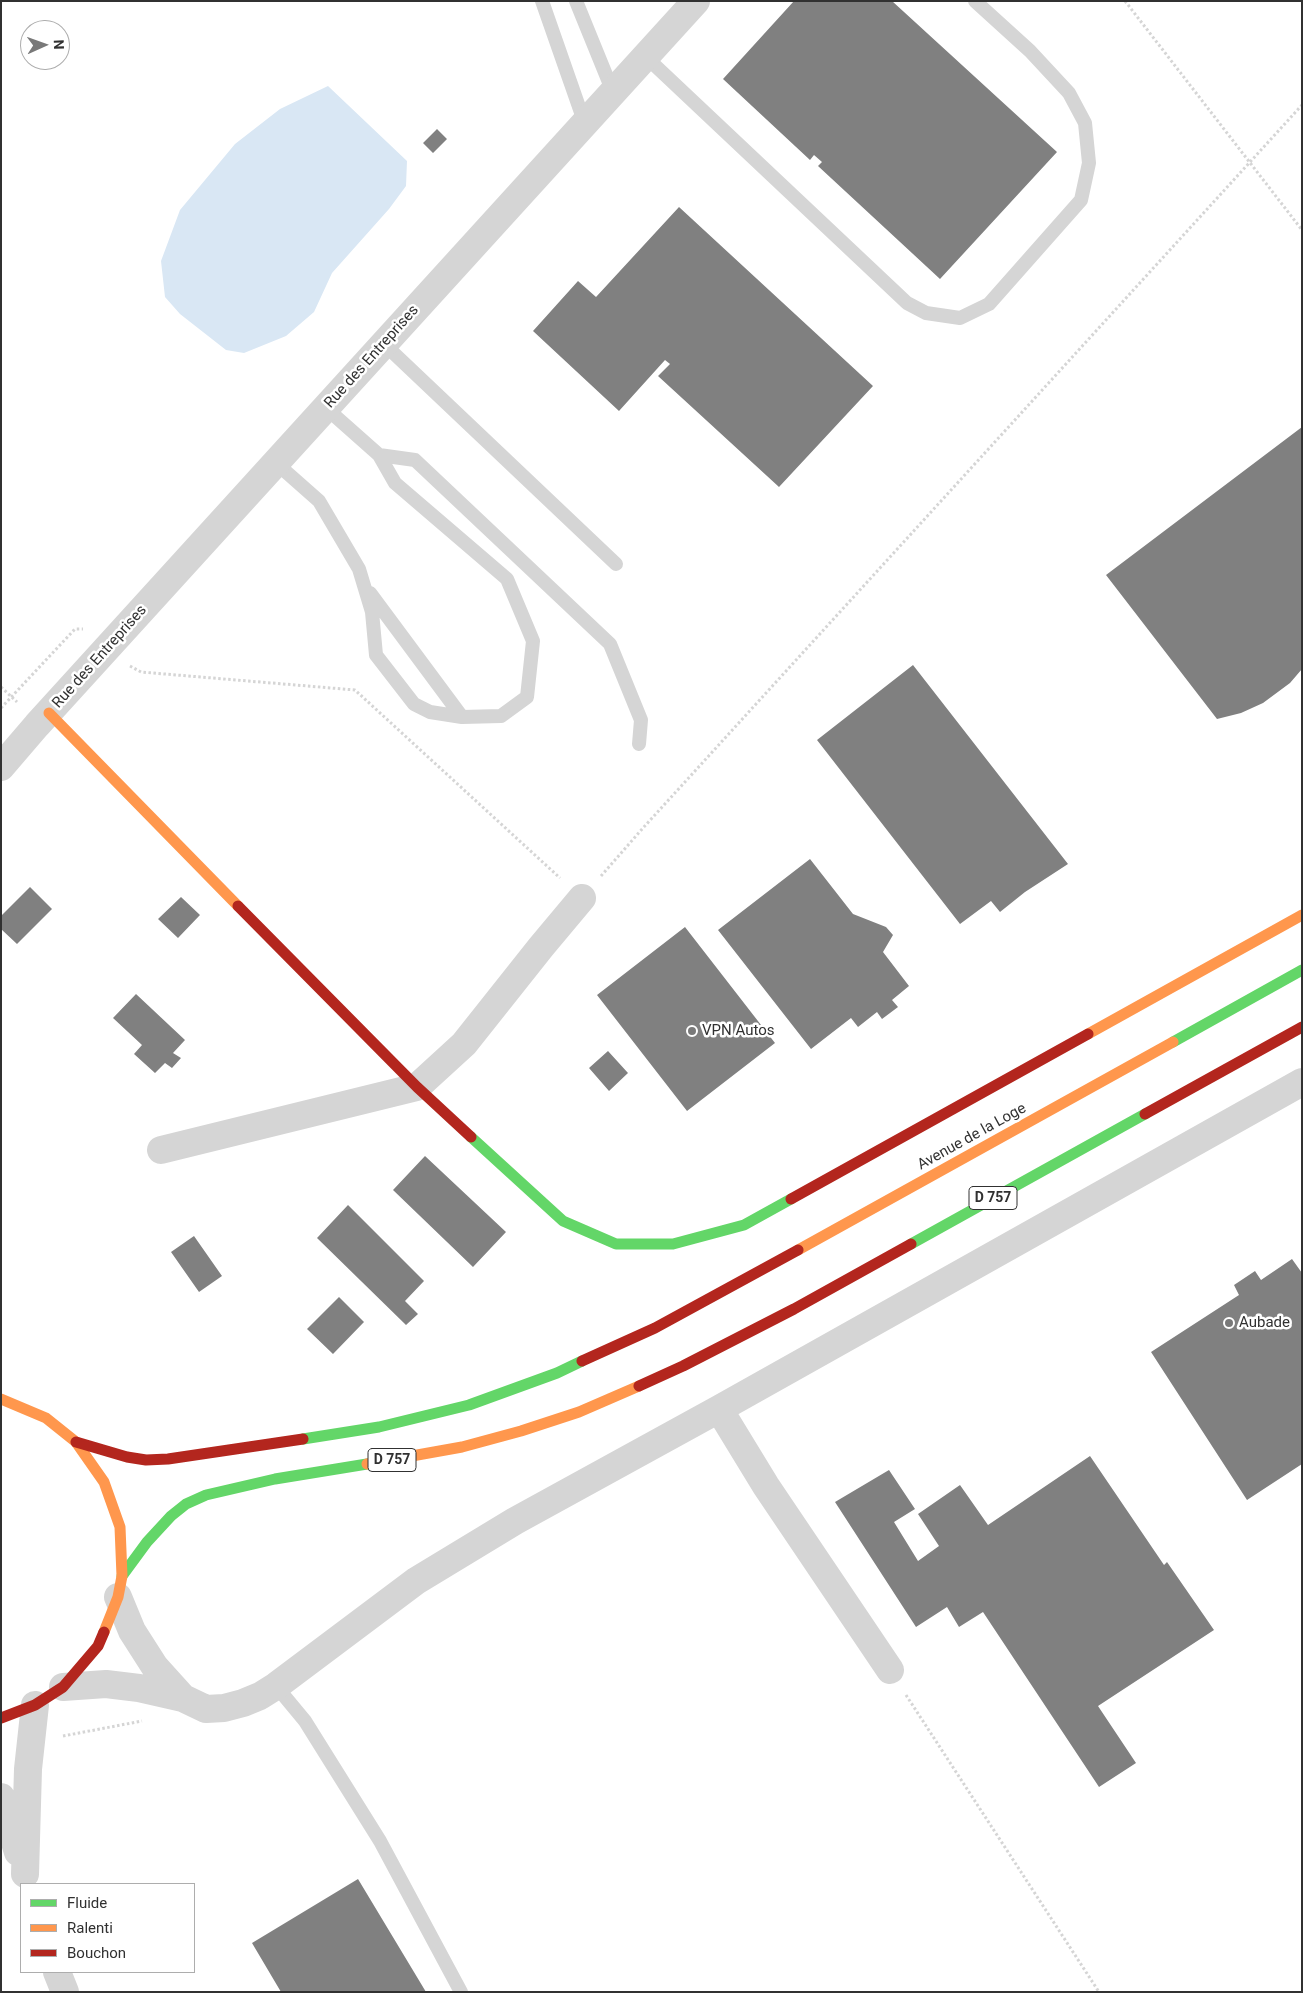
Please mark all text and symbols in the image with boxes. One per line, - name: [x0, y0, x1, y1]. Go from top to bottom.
- north arrow: [20, 20, 70, 70]
- text: N: [51, 39, 67, 50]
- street label: Rue des Entreprises: [321, 302, 423, 412]
- street label: Rue des Entreprises: [49, 602, 151, 712]
- place label: VPN Autos: [702, 1022, 774, 1040]
- marker: VPN Autos: [686, 1025, 698, 1037]
- street label: Avenue de la Loge: [915, 1100, 1029, 1174]
- road number: D 757: [969, 1186, 1017, 1210]
- place label: Aubade: [1239, 1314, 1290, 1332]
- marker: Aubade: [1223, 1317, 1235, 1329]
- road number: D 757: [368, 1448, 416, 1472]
- legend: [20, 1883, 195, 1973]
- text: Fluide: [67, 1894, 107, 1912]
- text: Ralenti: [67, 1919, 113, 1937]
- text: Bouchon: [67, 1944, 126, 1962]

